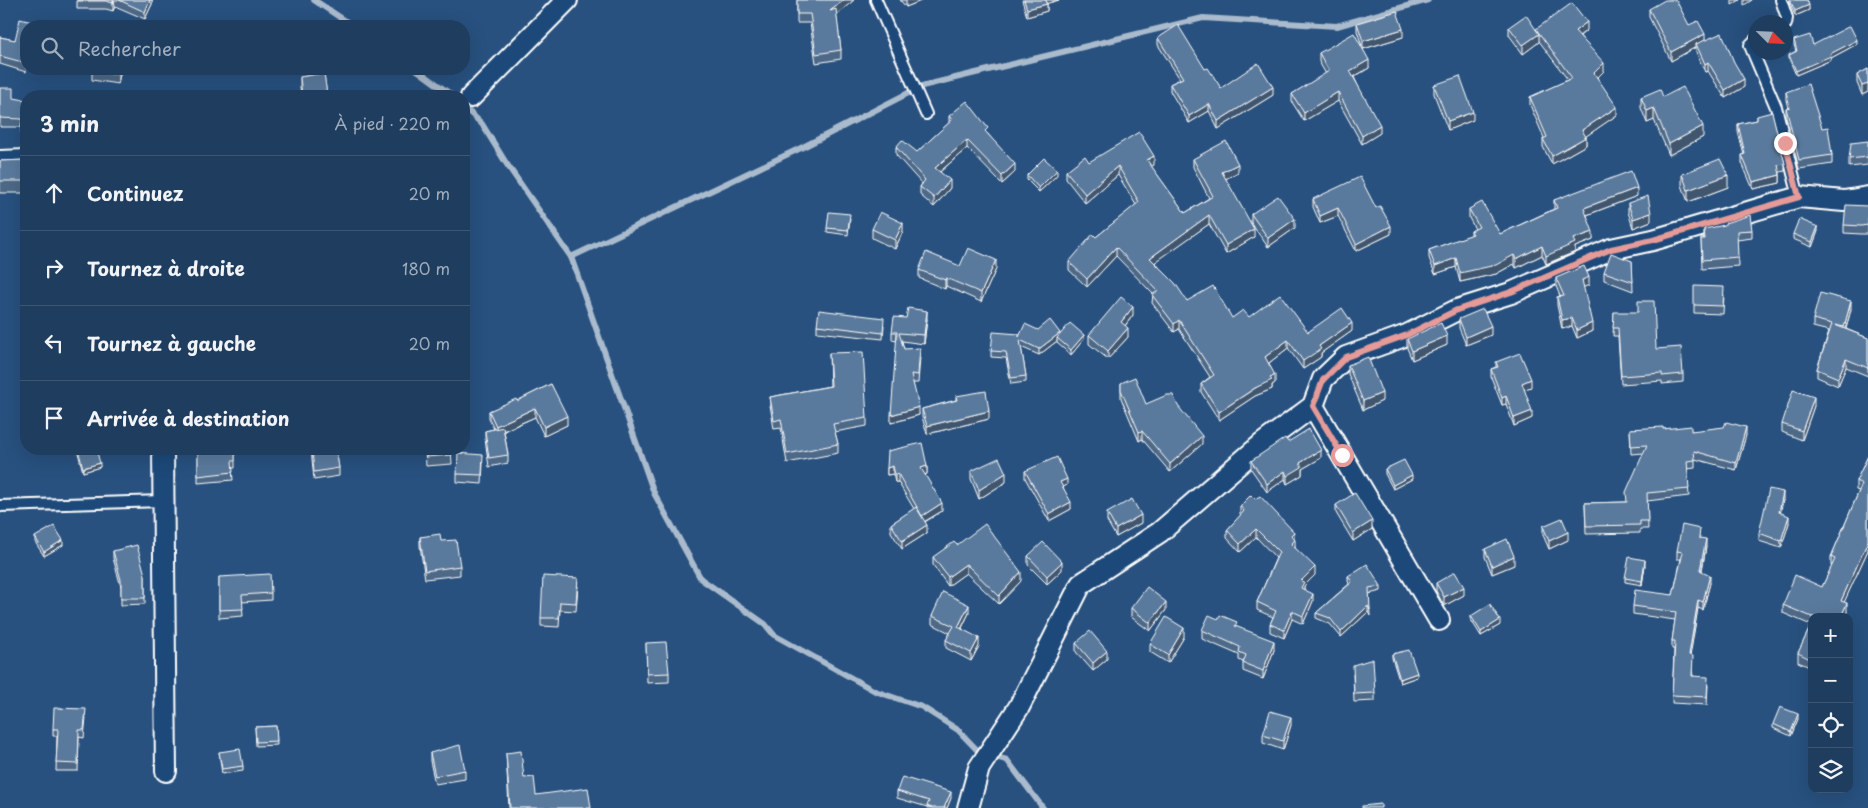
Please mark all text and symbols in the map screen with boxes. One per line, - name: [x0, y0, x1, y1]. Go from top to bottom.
- north arrow: [1748, 15, 1793, 60]
- search box: [20, 20, 470, 75]
- icon: search: [38, 34, 66, 62]
- text: Rechercher: [78, 34, 181, 62]
- text: 3 min: [40, 107, 99, 139]
- text: À pied · 220 m: [334, 111, 450, 135]
- route end: [1774, 132, 1797, 155]
- icon: ahead: [40, 179, 68, 207]
- text: Continuez: [87, 179, 184, 207]
- text: 20 m: [409, 181, 450, 205]
- icon: right: [40, 254, 68, 282]
- text: Tournez à droite: [87, 254, 245, 282]
- text: 180 m: [402, 256, 450, 280]
- icon: left: [40, 329, 68, 357]
- text: Tournez à gauche: [87, 329, 256, 357]
- text: 20 m: [409, 331, 450, 355]
- icon: arrive: [40, 404, 68, 432]
- text: Arrivée à destination: [87, 404, 290, 432]
- route start: [1331, 444, 1354, 467]
- map controls: [1808, 613, 1853, 793]
- button: +: [1808, 613, 1853, 658]
- button: −: [1808, 658, 1853, 703]
- button: locate: [1808, 703, 1853, 748]
- button: layers: [1808, 748, 1853, 793]

